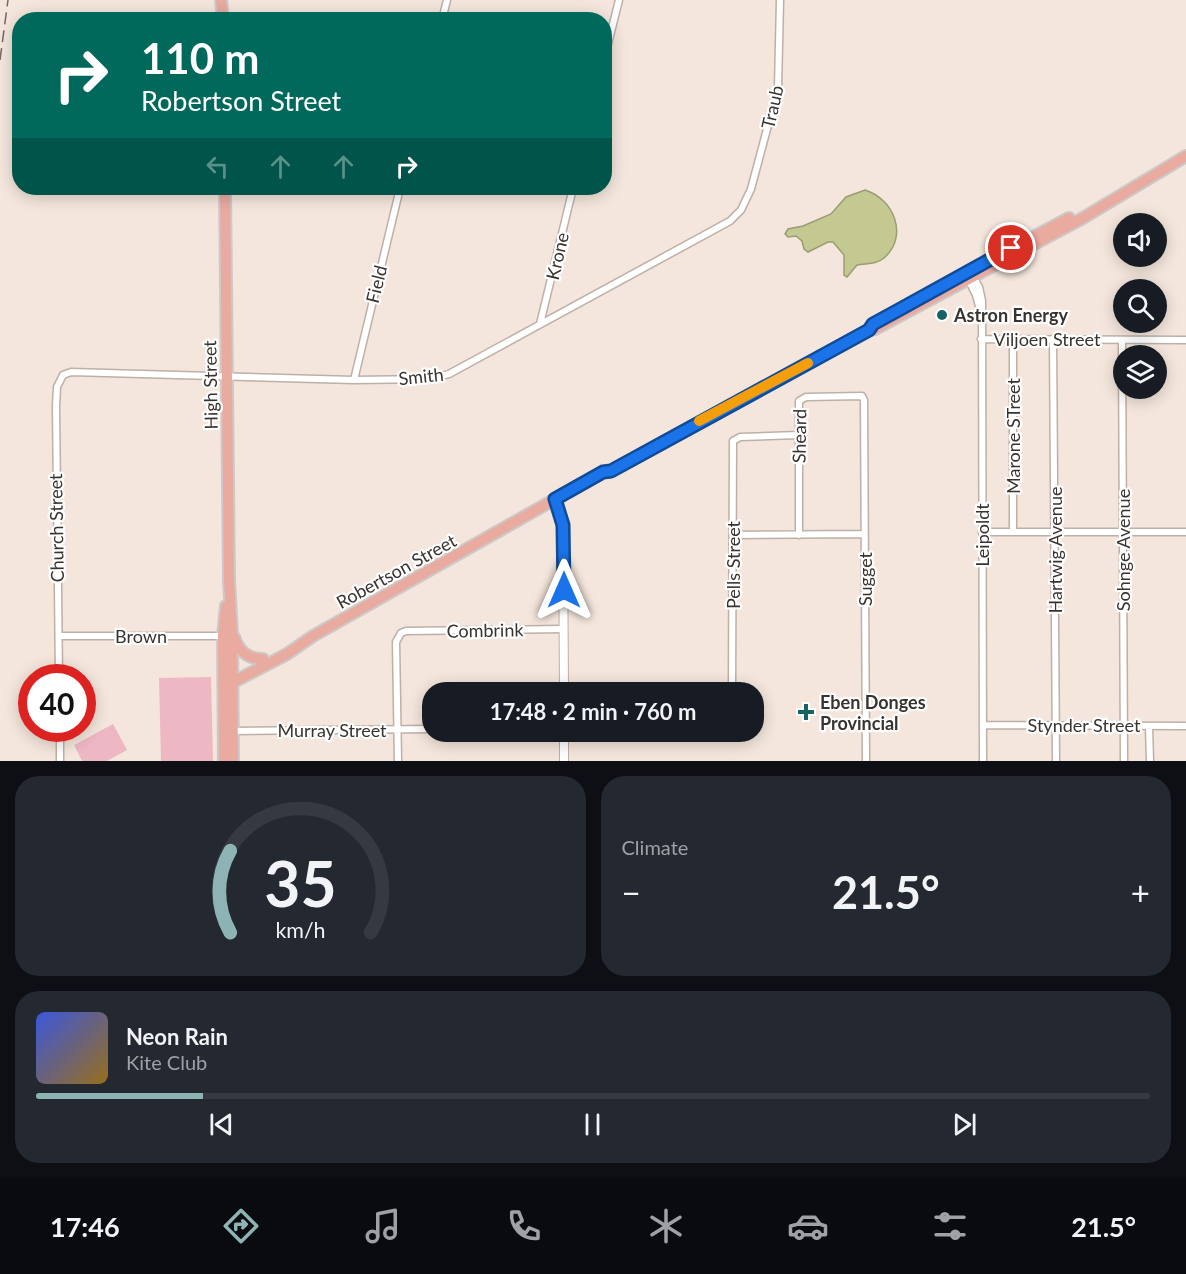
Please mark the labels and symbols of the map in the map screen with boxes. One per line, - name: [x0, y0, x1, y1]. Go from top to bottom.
- street label: Traub: [756, 83, 788, 131]
- pin: [985, 222, 1036, 273]
- street label: Krone: [541, 230, 573, 282]
- street label: Field: [361, 263, 391, 305]
- place label: Astron Energy: [953, 304, 1068, 326]
- marker: Astron Energy: [935, 308, 949, 322]
- street label: Viljoen Street: [994, 328, 1101, 350]
- street label: High Street: [198, 340, 222, 430]
- street label: Smith: [397, 363, 445, 389]
- street label: Marone STreet: [1002, 377, 1024, 494]
- street label: Sheard: [788, 409, 810, 463]
- street label: Church Street: [44, 473, 68, 583]
- street label: Hartwig Avenue: [1044, 487, 1066, 613]
- street label: Sohnge Avenue: [1112, 489, 1134, 611]
- street label: Leipoldt: [971, 503, 993, 567]
- street label: Pells Street: [722, 520, 744, 609]
- street label: Robertson Street: [332, 529, 460, 613]
- street label: Sugget: [854, 551, 876, 606]
- position arrow: [532, 558, 596, 622]
- street label: Combrink: [446, 618, 525, 642]
- street label: Brown: [115, 625, 167, 647]
- speed limit sign: 40: [18, 664, 96, 742]
- place label: Eben Donges Provincial: [820, 691, 926, 734]
- marker: Eben Donges Provincial: [797, 703, 815, 721]
- street label: Stynder Street: [1028, 714, 1141, 736]
- street label: Murray Street: [277, 719, 387, 741]

